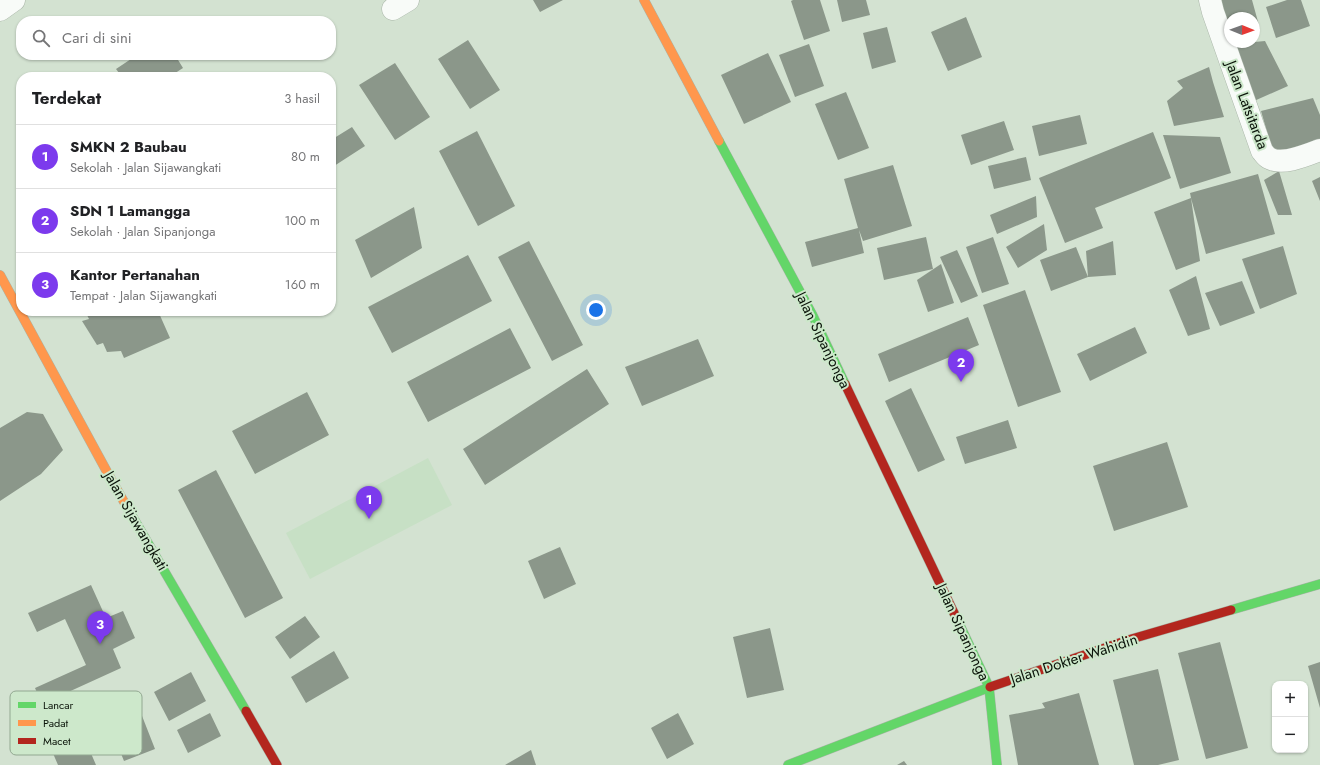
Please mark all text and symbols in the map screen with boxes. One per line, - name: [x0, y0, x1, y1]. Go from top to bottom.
- north arrow: [1224, 12, 1260, 48]
- search box: [16, 16, 336, 60]
- icon: search: [30, 27, 52, 49]
- text: Cari di sini: [62, 27, 132, 49]
- street label: Jalan Latsitarda: [1219, 56, 1274, 152]
- text: Terdekat: [32, 86, 101, 110]
- text: 3 hasil: [284, 89, 320, 108]
- text: SMKN 2 Baubau: [70, 136, 187, 158]
- text: 1: [42, 147, 48, 166]
- text: 80 m: [291, 147, 320, 166]
- text: Sekolah · Jalan Sijawangkati: [70, 158, 221, 177]
- text: SDN 1 Lamangga: [70, 200, 190, 222]
- text: 2: [41, 211, 49, 230]
- text: 100 m: [285, 211, 320, 230]
- text: Sekolah · Jalan Sipanjonga: [70, 222, 215, 241]
- text: Kantor Pertanahan: [70, 264, 200, 286]
- text: 3: [41, 275, 49, 294]
- text: 160 m: [285, 275, 320, 294]
- text: Tempat · Jalan Sijawangkati: [70, 286, 217, 305]
- street label: Jalan Sipanjonga: [789, 286, 856, 392]
- your location: [586, 300, 606, 320]
- pin: 2: [948, 349, 974, 382]
- street label: Jalan Sijawangkati: [97, 465, 174, 575]
- pin: 1: [356, 486, 382, 519]
- street label: Jalan Sipanjonga: [930, 578, 995, 684]
- pin: 3: [87, 611, 113, 644]
- street label: Jalan Dokter Wahidin: [1006, 628, 1140, 691]
- map controls: [1272, 681, 1308, 753]
- button: +: [1272, 681, 1308, 717]
- legend: [10, 691, 142, 755]
- text: Lancar: [43, 697, 74, 713]
- text: Padat: [43, 715, 69, 731]
- button: −: [1272, 717, 1308, 753]
- text: Macet: [43, 733, 71, 749]

